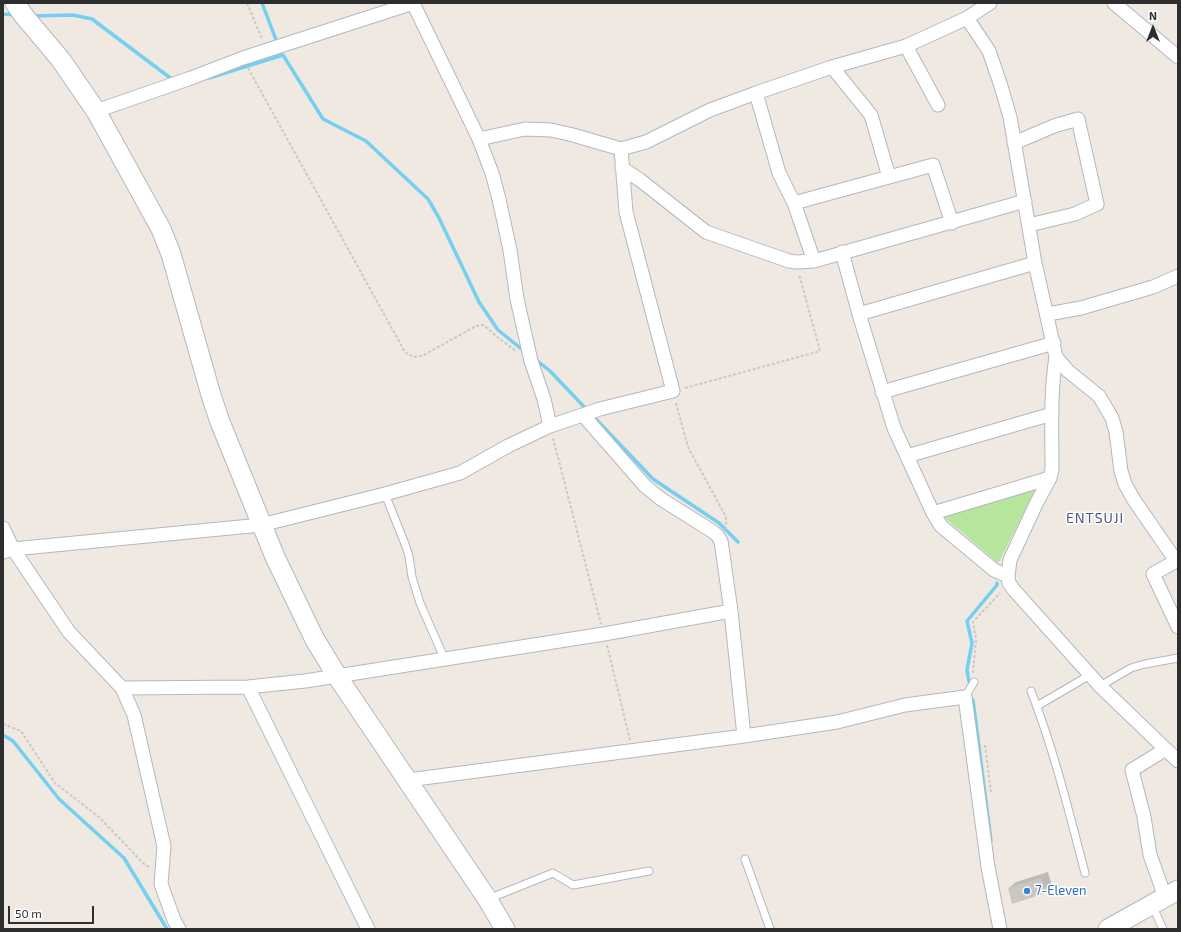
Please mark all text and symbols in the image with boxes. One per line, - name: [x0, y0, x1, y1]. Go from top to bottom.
- north arrow: [1133, 8, 1173, 48]
- text: N: [1149, 9, 1157, 22]
- district label: ENTSUJI: [1066, 510, 1124, 526]
- place label: 7-Eleven: [1035, 883, 1087, 899]
- marker: 7-Eleven: [1022, 886, 1032, 896]
- scale bar: [10, 898, 96, 924]
- text: 50 m: [15, 906, 42, 920]

